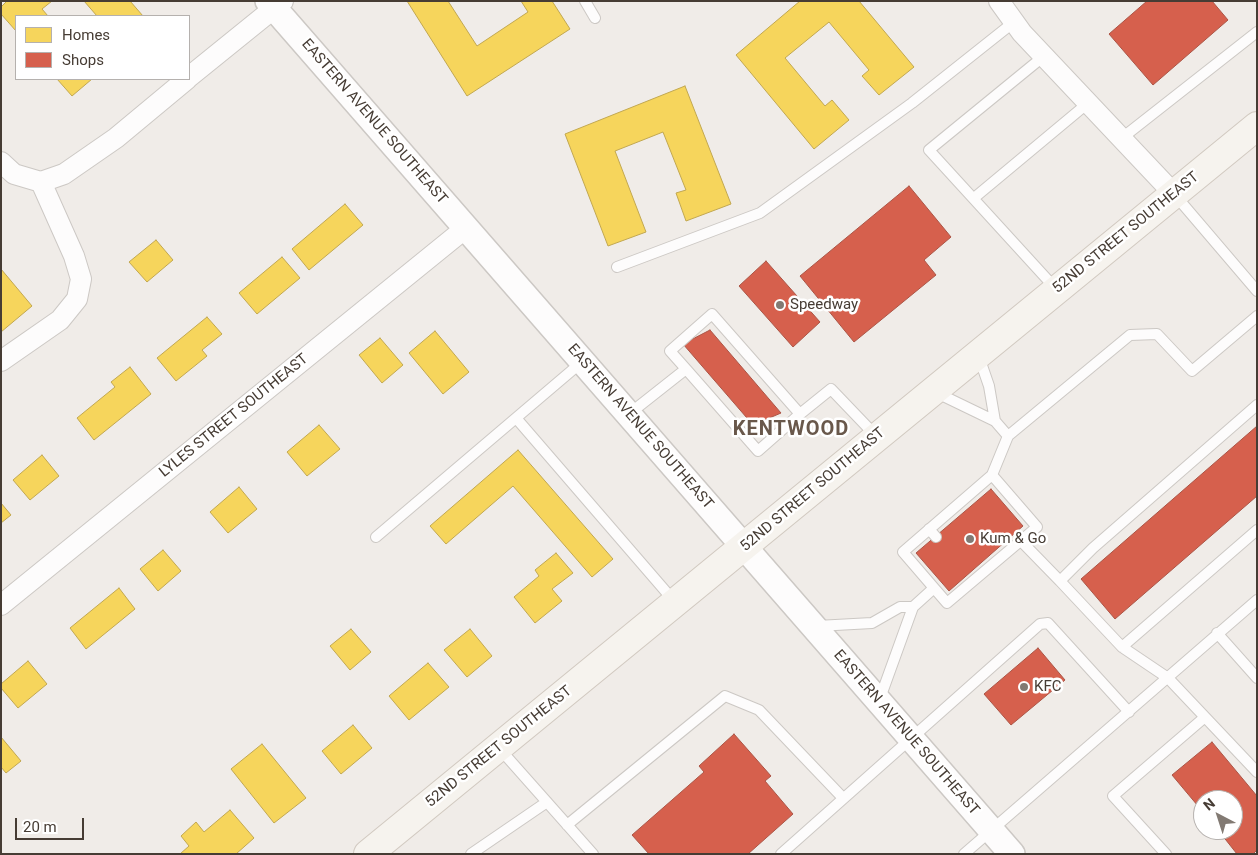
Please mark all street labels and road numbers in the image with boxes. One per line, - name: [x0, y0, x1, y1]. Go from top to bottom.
- street label: EASTERN AVENUE SOUTHEAST: [297, 36, 451, 208]
- street label: 52ND STREET SOUTHEAST: [1049, 168, 1203, 298]
- street label: EASTERN AVENUE SOUTHEAST: [563, 341, 717, 513]
- street label: LYLES STREET SOUTHEAST: [156, 350, 312, 482]
- street label: 52ND STREET SOUTHEAST: [737, 424, 889, 556]
- street label: EASTERN AVENUE SOUTHEAST: [829, 647, 983, 819]
- street label: 52ND STREET SOUTHEAST: [422, 682, 576, 812]

